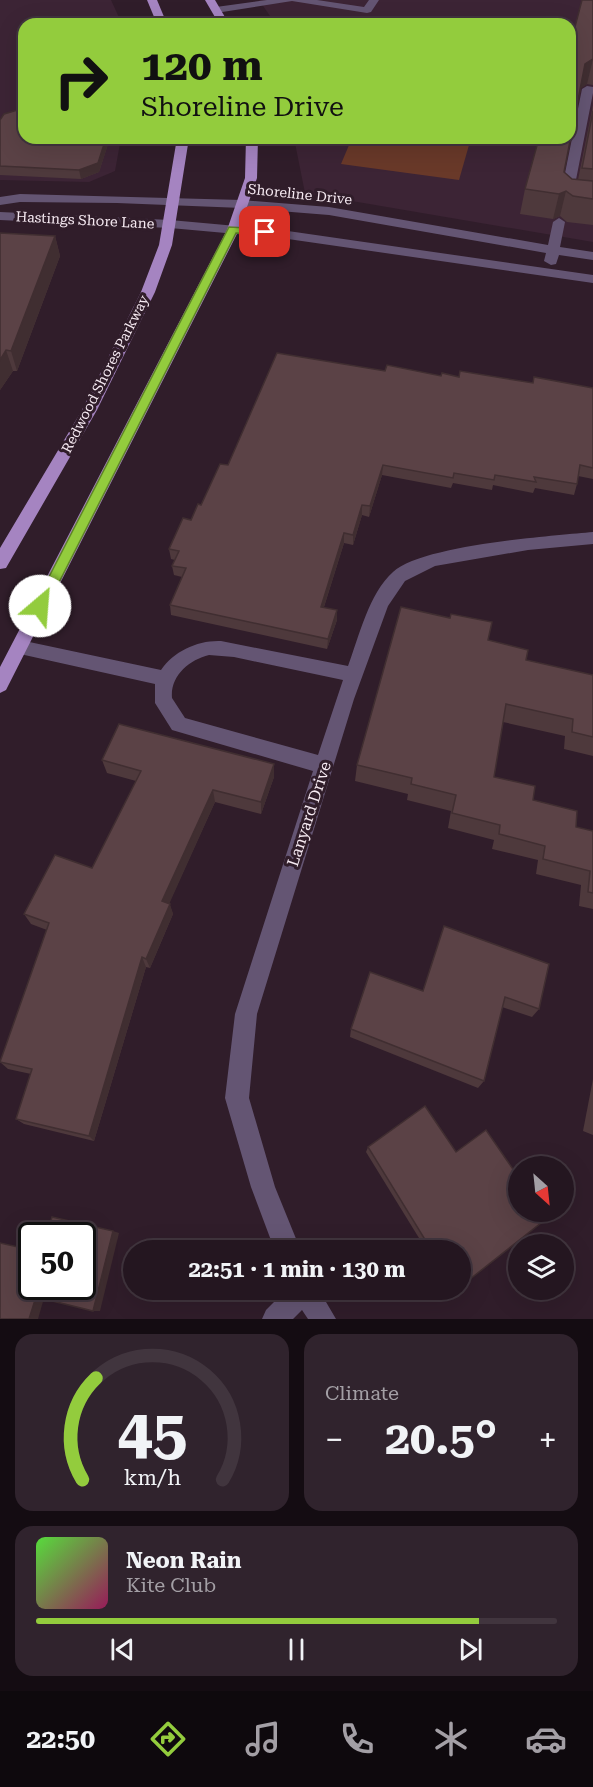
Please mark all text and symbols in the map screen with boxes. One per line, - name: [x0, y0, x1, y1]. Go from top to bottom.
- text: 120 m: [141, 41, 263, 90]
- icon: right: [42, 42, 120, 120]
- text: Shoreline Drive: [141, 91, 344, 123]
- street label: Shoreline Drive: [247, 181, 353, 207]
- pin: [239, 206, 290, 257]
- street label: Hastings Shore Lane: [15, 208, 155, 232]
- icon: arrive: [248, 215, 281, 248]
- street label: Redwood Shores Parkway: [58, 292, 152, 455]
- position arrow: [8, 574, 72, 638]
- street label: Lanyard Drive: [283, 759, 335, 869]
- north arrow: [508, 1156, 574, 1222]
- map controls: [508, 1156, 574, 1300]
- speed limit sign: 50: [18, 1222, 96, 1300]
- button: layers: [508, 1234, 574, 1300]
- text: 22:51 · 1 min · 130 m: [188, 1257, 406, 1282]
- text: Climate: [325, 1381, 399, 1405]
- text: 45: [117, 1396, 187, 1469]
- text: 20.5°: [385, 1412, 497, 1465]
- text: −: [325, 1420, 343, 1459]
- text: +: [539, 1420, 557, 1459]
- text: km/h: [123, 1465, 181, 1490]
- text: Neon Rain: [126, 1548, 241, 1573]
- text: Kite Club: [126, 1573, 216, 1597]
- icon: previous: [106, 1633, 139, 1666]
- icon: pause: [280, 1633, 313, 1666]
- icon: next: [454, 1633, 487, 1666]
- icon: directions: [147, 1718, 189, 1760]
- icon: music: [242, 1718, 284, 1760]
- icon: phone: [336, 1718, 378, 1760]
- icon: climate: [430, 1718, 472, 1760]
- icon: car: [525, 1718, 567, 1760]
- text: 22:50: [26, 1723, 95, 1755]

